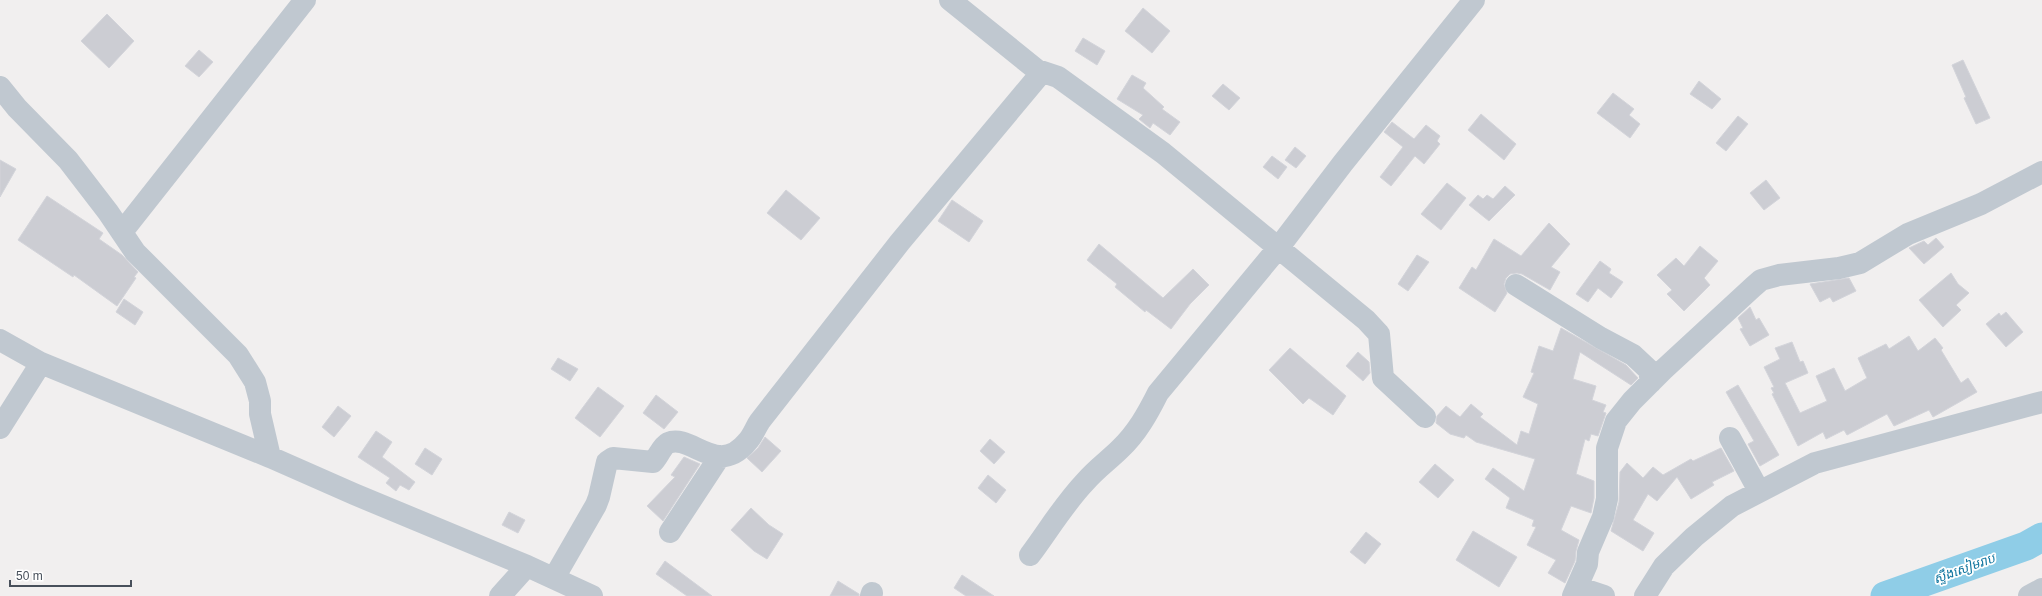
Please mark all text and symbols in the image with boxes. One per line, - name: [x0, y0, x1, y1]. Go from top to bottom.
- water label: ស្ទឹងសៀមរាប: [1931, 549, 1999, 588]
- scale bar: [10, 562, 131, 588]
- text: 50 m: [16, 569, 43, 583]

